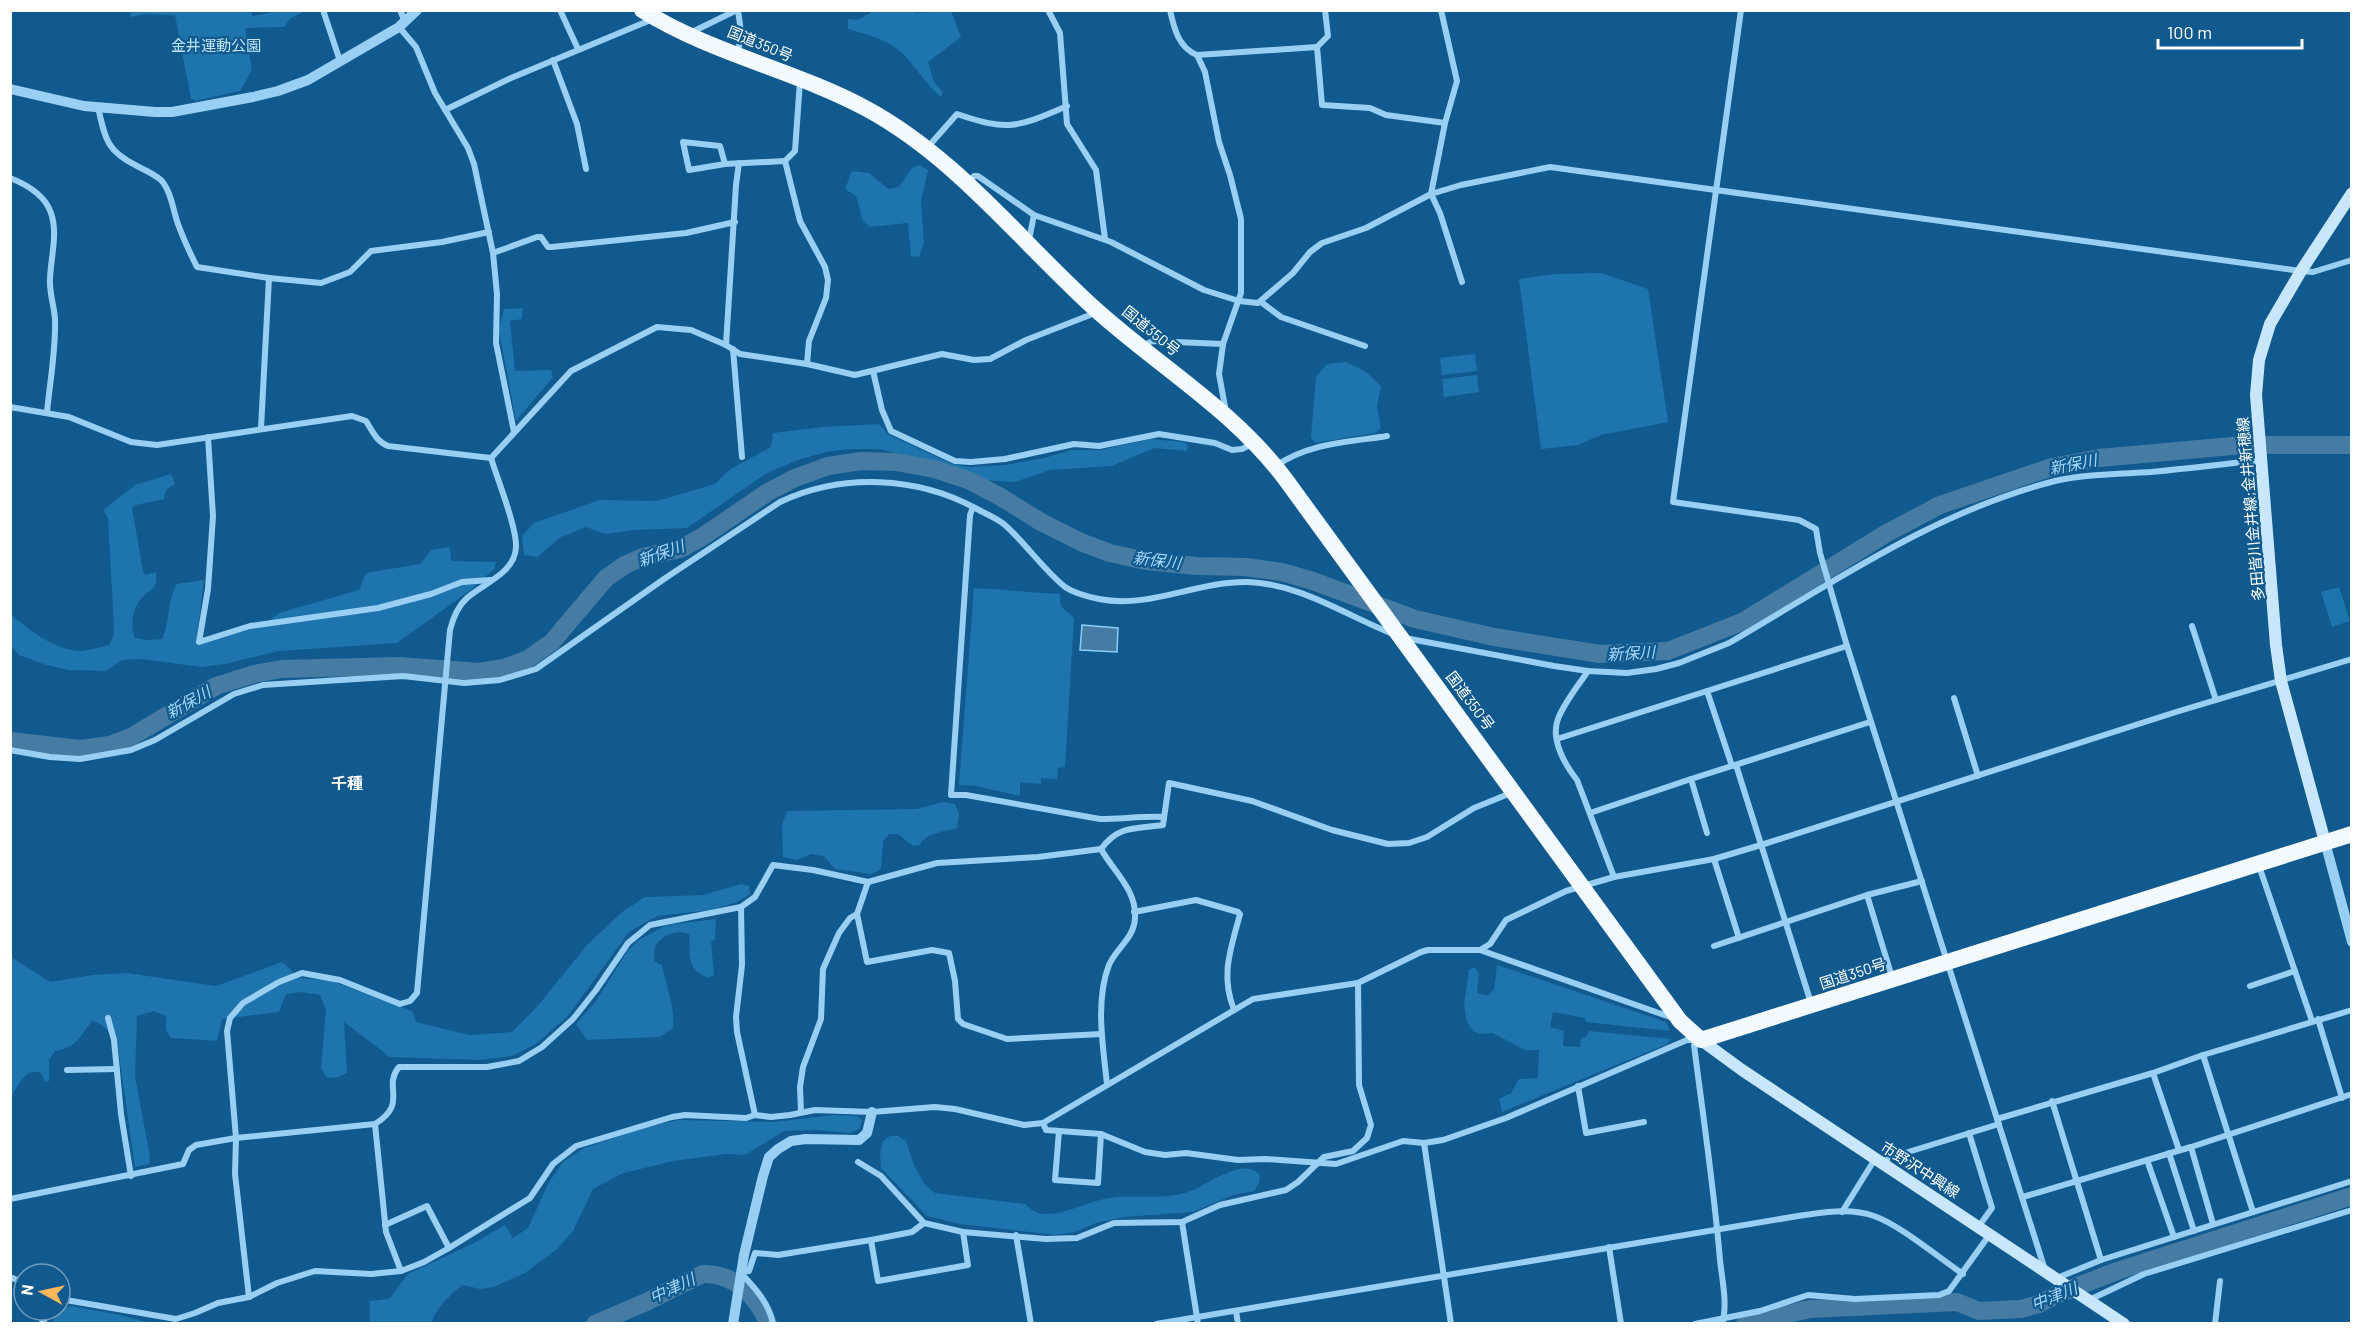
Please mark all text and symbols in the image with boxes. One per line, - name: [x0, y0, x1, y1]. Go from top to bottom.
- scale bar: [2158, 12, 2302, 50]
- text: 100 m: [2167, 21, 2212, 43]
- street label: 国道350号: [725, 22, 796, 64]
- park label: 金井運動公園: [171, 36, 261, 54]
- street label: 国道350号: [1119, 302, 1184, 359]
- street label: 多田皆川金井線;金井新穂線: [2233, 416, 2267, 602]
- water label: 新保川: [2048, 449, 2100, 477]
- water label: 新保川: [635, 535, 689, 570]
- water label: 新保川: [1132, 547, 1184, 572]
- water label: 新保川: [1607, 642, 1657, 663]
- street label: 国道350号: [1443, 667, 1499, 733]
- water label: 新保川: [162, 681, 215, 722]
- district label: 千種: [331, 773, 363, 792]
- street label: 国道350号: [1817, 954, 1888, 992]
- street label: 市野沢中興線: [1878, 1137, 1963, 1201]
- north arrow: [12, 1262, 72, 1322]
- water label: 中津川: [646, 1268, 699, 1306]
- water label: 中津川: [2028, 1277, 2081, 1313]
- text: N: [17, 1283, 37, 1296]

